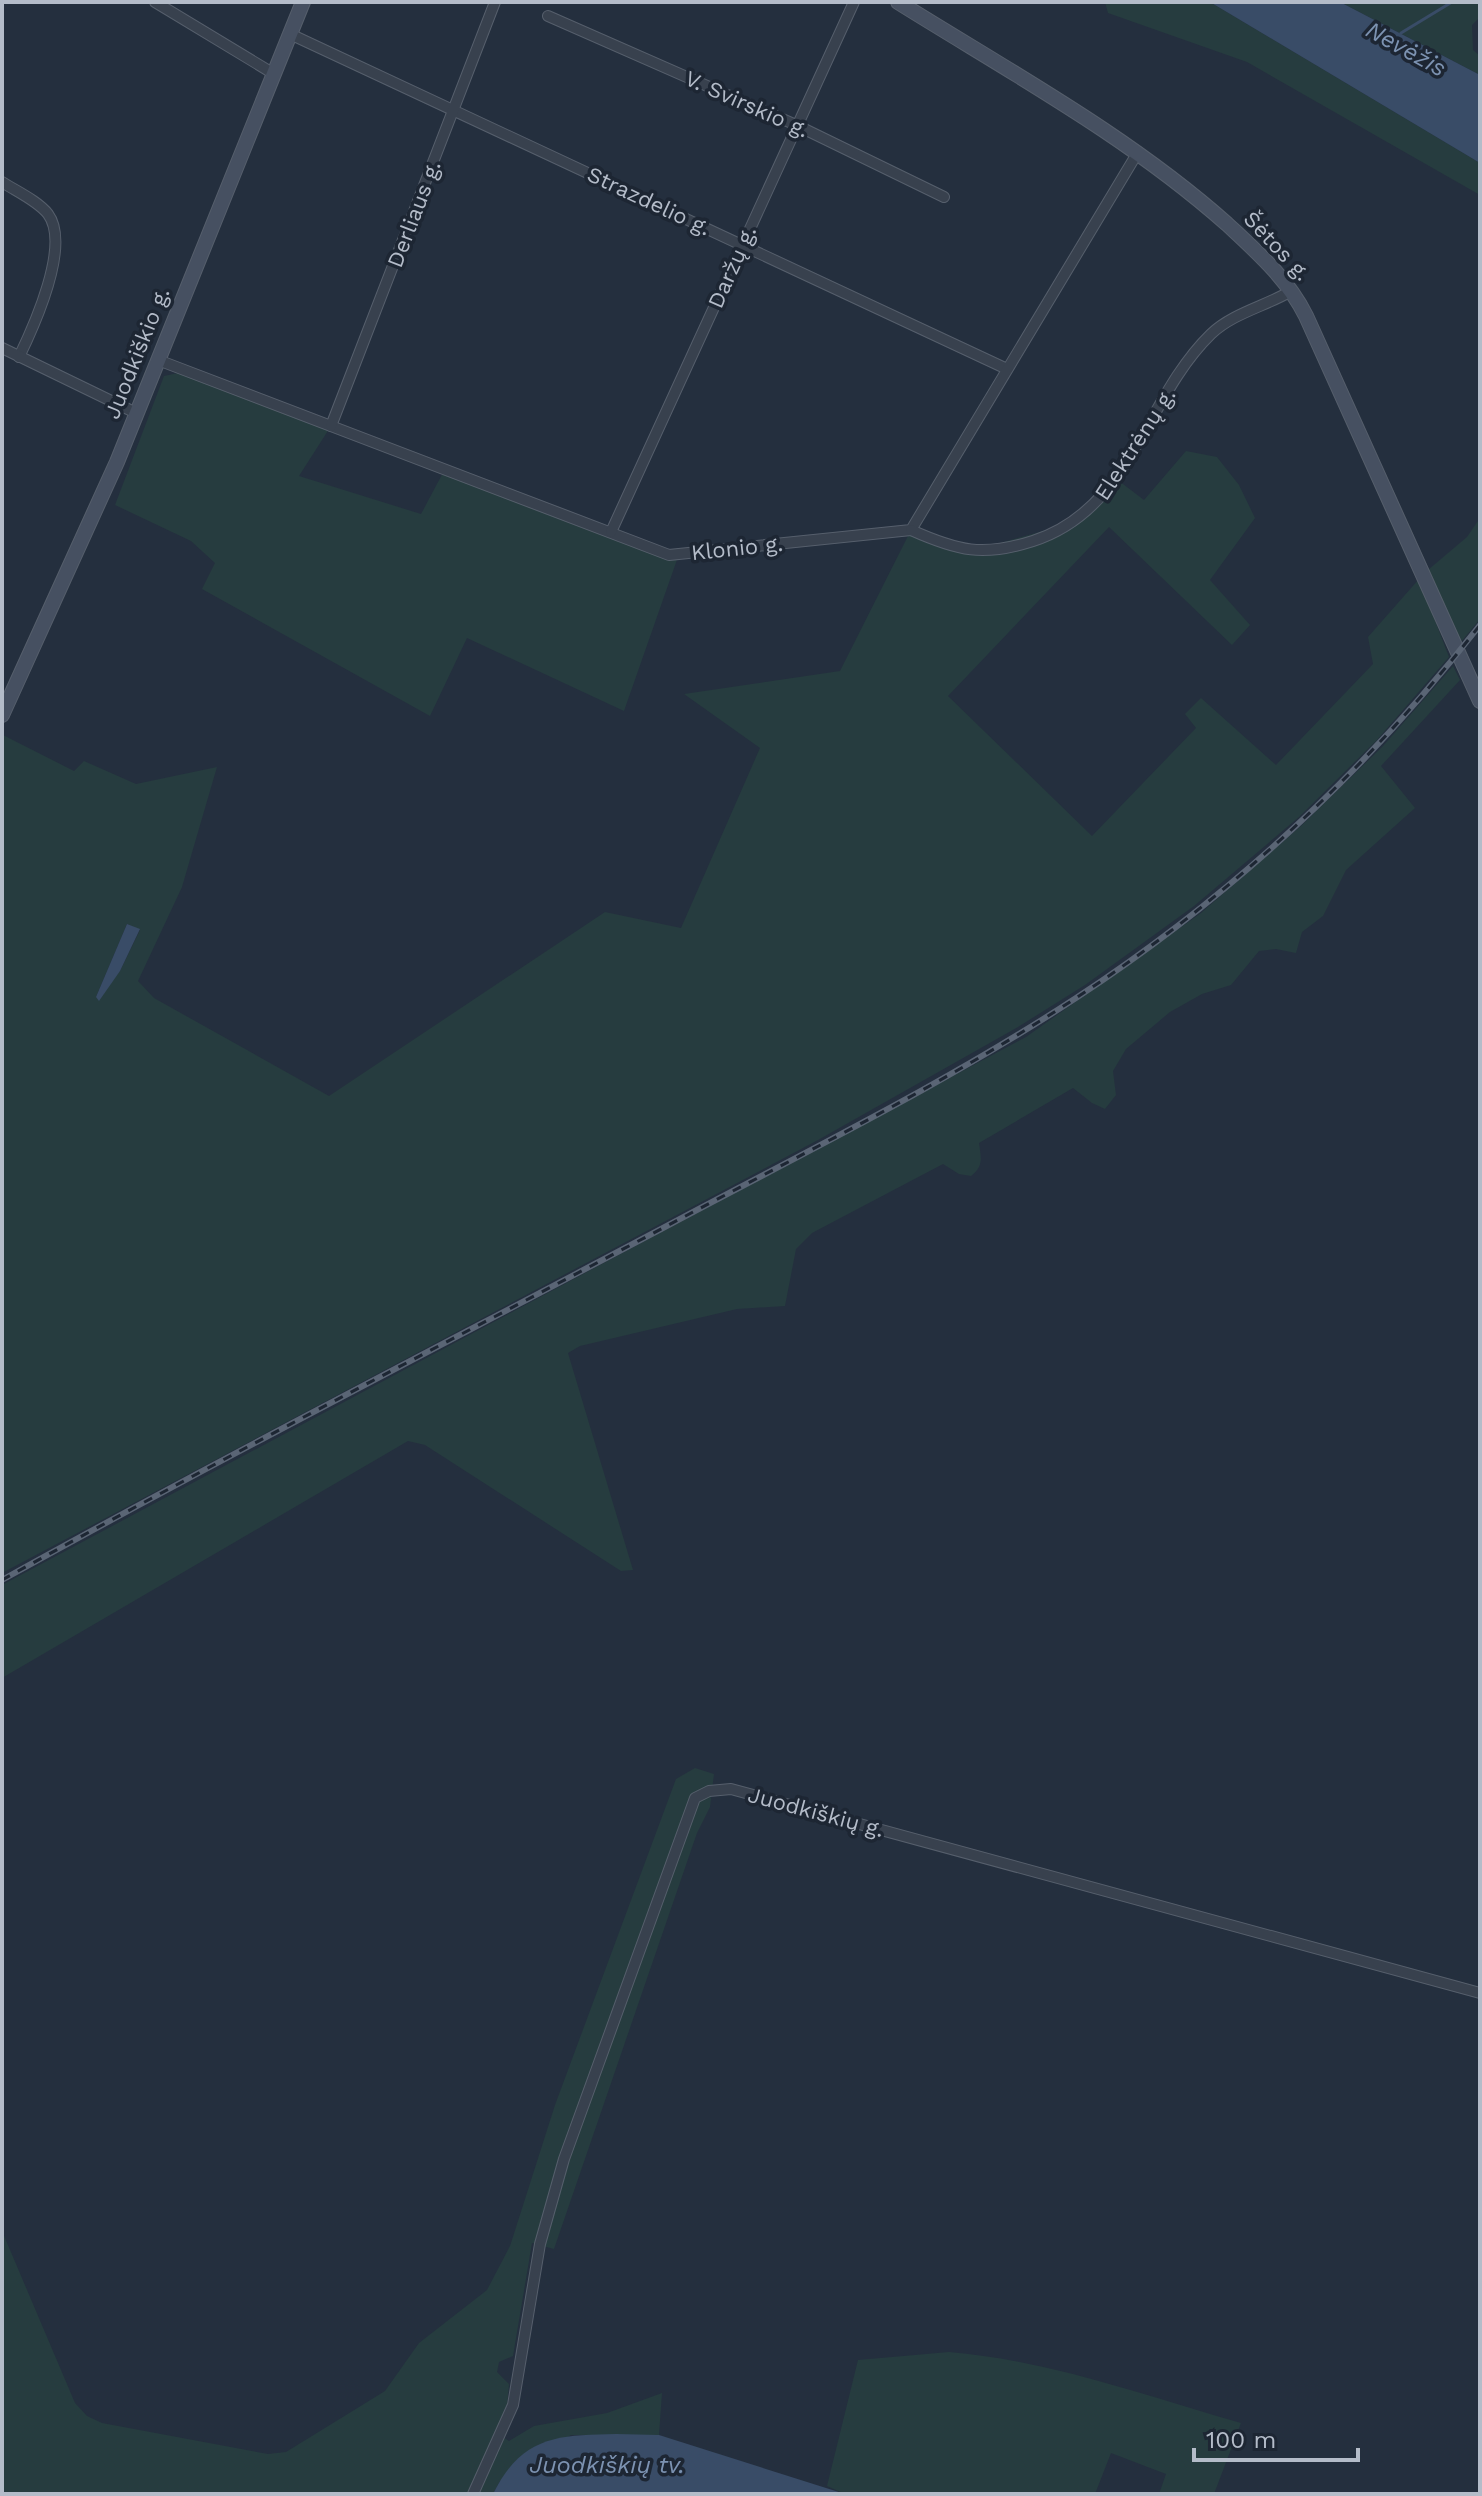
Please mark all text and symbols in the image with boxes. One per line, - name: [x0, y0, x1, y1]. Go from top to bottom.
- water label: Nevėžis: [1361, 16, 1451, 82]
- street label: V. Svirskio g.: [681, 66, 813, 142]
- street label: Derliaus g.: [382, 157, 446, 271]
- street label: Strazdelio g.: [583, 161, 715, 241]
- street label: Šėtos g.: [1239, 206, 1315, 286]
- street label: Daržų g.: [703, 222, 761, 312]
- street label: Juodkiškio g.: [99, 284, 175, 422]
- street label: Elektrėnų g.: [1089, 383, 1181, 505]
- street label: Klonio g.: [690, 531, 784, 565]
- street label: Juodkiškių g.: [745, 1782, 887, 1842]
- scale bar: [1194, 2412, 1358, 2462]
- text: 100 m: [1206, 2426, 1276, 2454]
- water label: Juodkiškių tv.: [529, 2451, 685, 2479]

